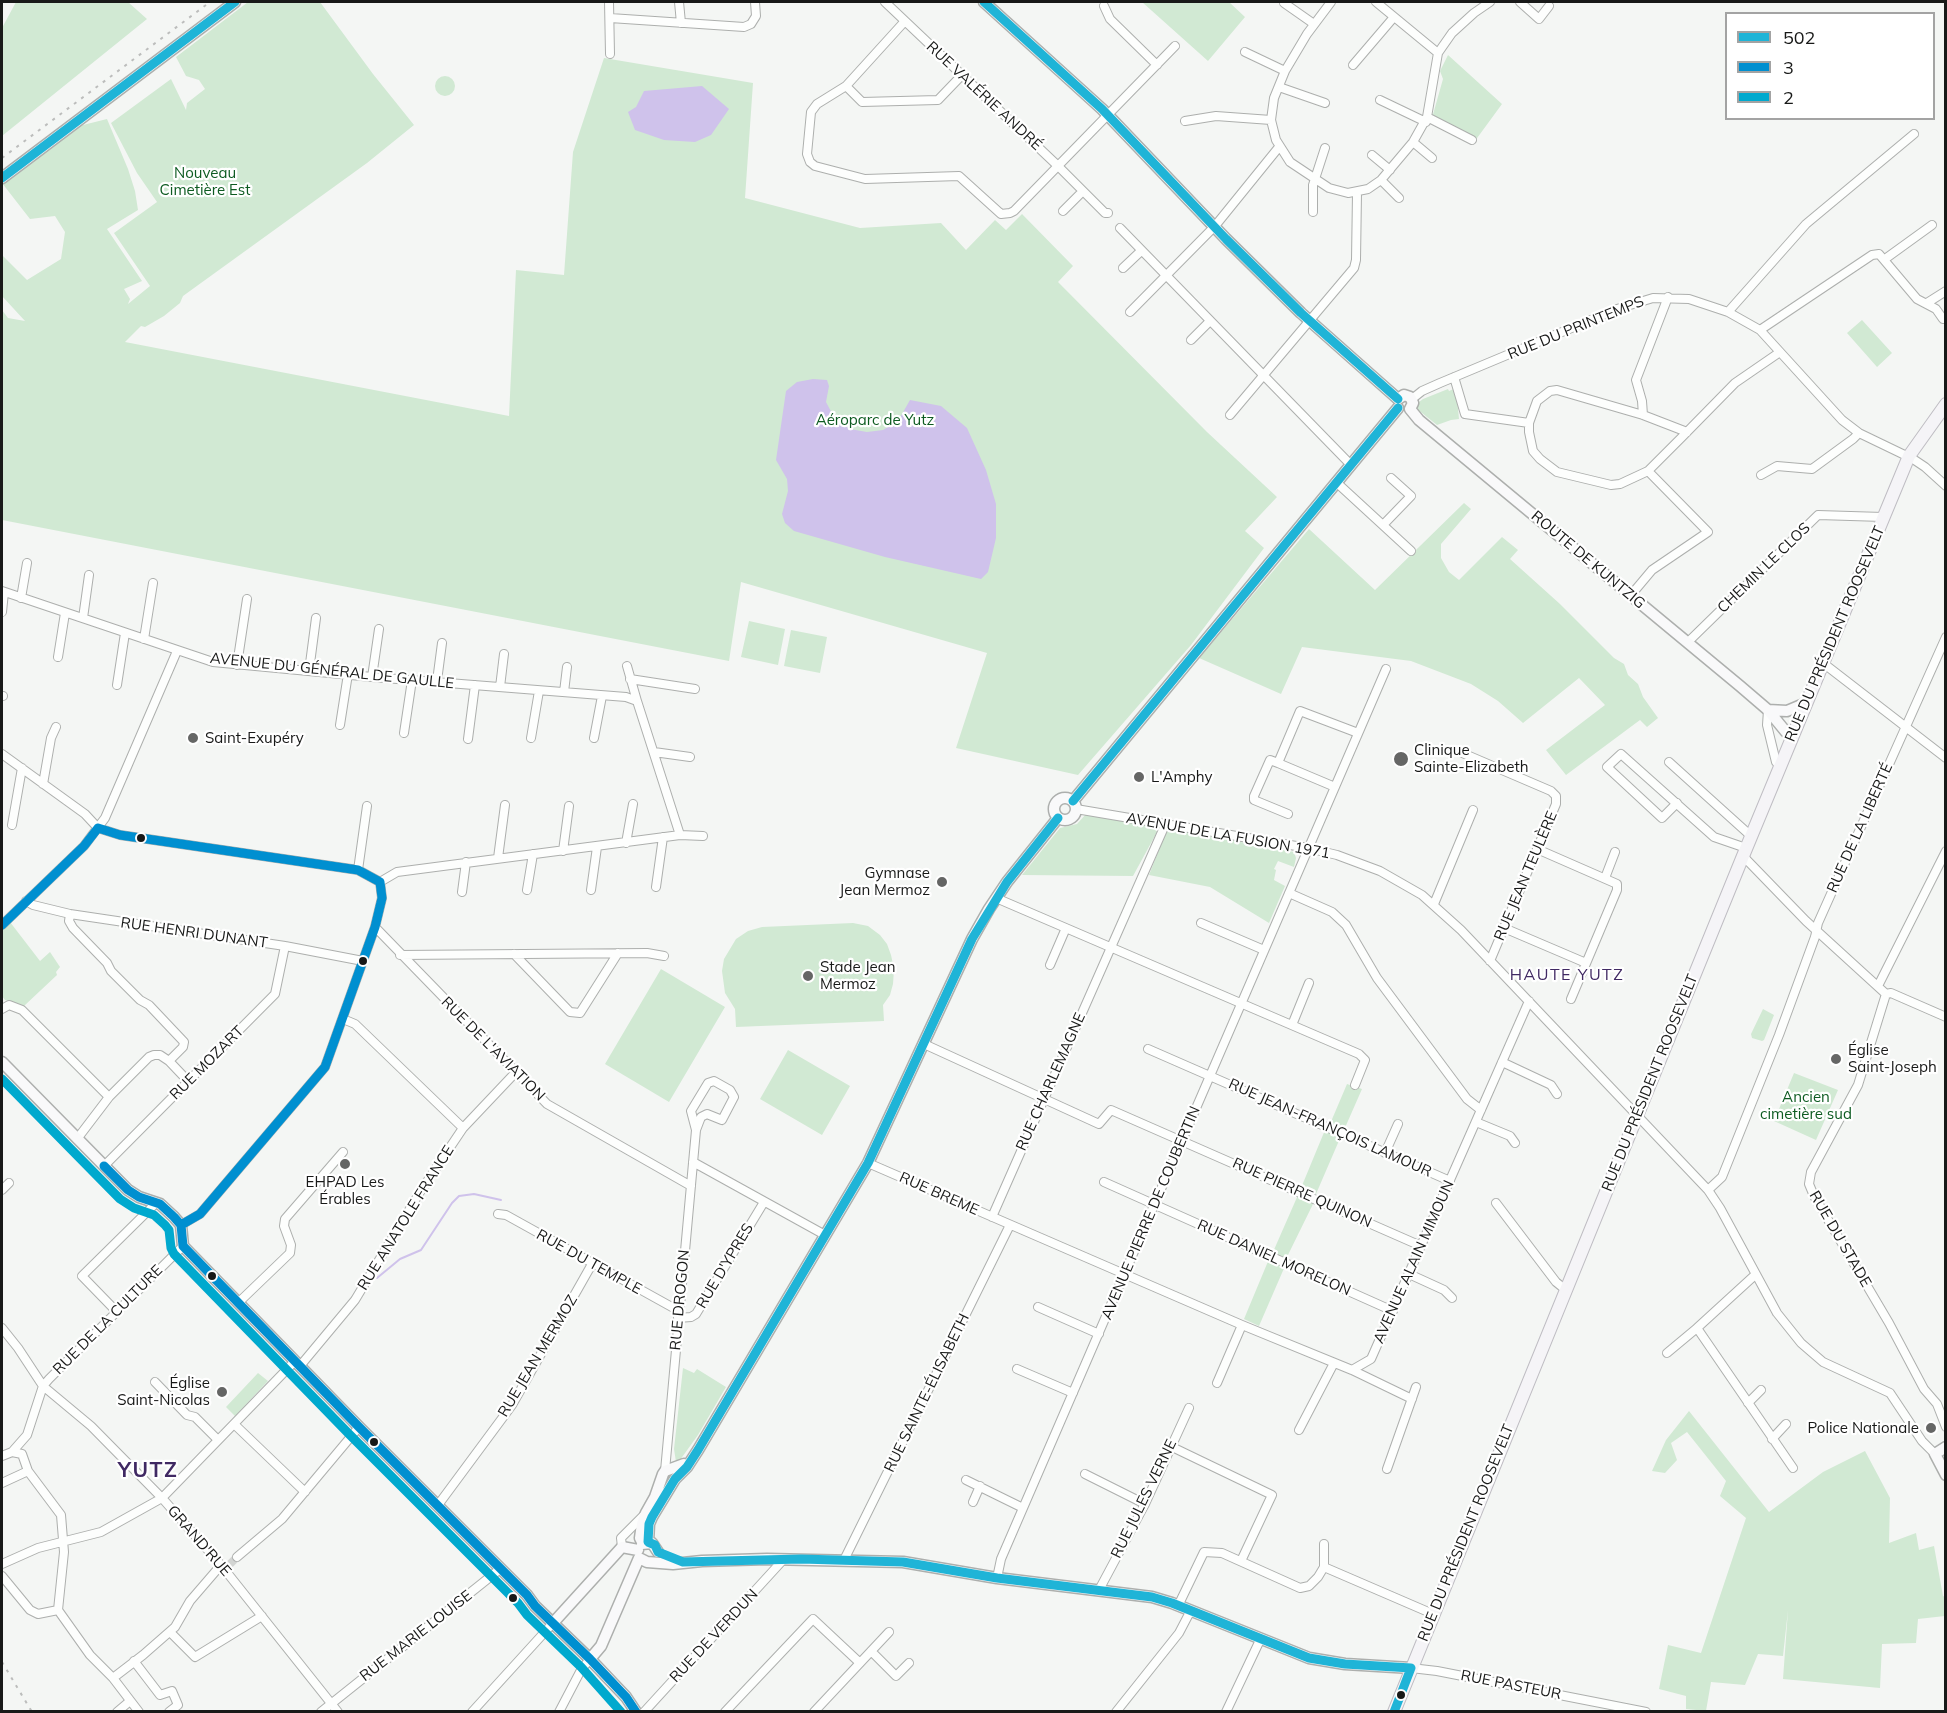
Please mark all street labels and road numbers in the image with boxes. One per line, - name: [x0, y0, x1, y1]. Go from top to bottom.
- street label: RUE VALÉRIE ANDRÉ: [923, 38, 1045, 154]
- street label: RUE DU PRINTEMPS: [1505, 292, 1647, 364]
- street label: ROUTE DE KUNTZIG: [1527, 507, 1649, 613]
- street label: CHEMIN LE CLOS: [1714, 519, 1814, 617]
- street label: RUE DU PRÉSIDENT ROOSEVELT: [1781, 523, 1889, 745]
- street label: AVENUE DU GÉNÉRAL DE GAULLE: [209, 649, 455, 693]
- street label: RUE DE LA LIBERTÉ: [1823, 760, 1897, 896]
- street label: AVENUE DE LA FUSION 1971: [1125, 809, 1331, 863]
- street label: RUE JEAN TEULÈRE: [1491, 809, 1561, 943]
- street label: RUE HENRI DUNANT: [119, 914, 269, 952]
- street label: RUE DU PRÉSIDENT ROOSEVELT: [1598, 972, 1702, 1194]
- street label: RUE DE L'AVIATION: [437, 993, 549, 1105]
- street label: RUE CHARLEMAGNE: [1012, 1010, 1090, 1154]
- street label: RUE MOZART: [166, 1022, 248, 1104]
- street label: RUE JEAN-FRANÇOIS LAMOUR: [1226, 1075, 1434, 1181]
- street label: AVENUE PIERRE DE COUBERTIN: [1098, 1104, 1204, 1322]
- street label: RUE ANATOLE FRANCE: [354, 1142, 458, 1294]
- street label: RUE PIERRE QUINON: [1230, 1154, 1374, 1232]
- street label: RUE BREME: [896, 1168, 982, 1220]
- street label: AVENUE ALAIN MIMOUN: [1370, 1178, 1458, 1346]
- street label: RUE DU STADE: [1805, 1188, 1875, 1290]
- street label: RUE DANIEL MORELON: [1194, 1216, 1354, 1300]
- street label: RUE D'YPRES: [693, 1220, 757, 1312]
- street label: RUE DU TEMPLE: [533, 1226, 645, 1298]
- street label: RUE DROGON: [667, 1249, 693, 1351]
- street label: RUE DE LA CULTURE: [49, 1261, 167, 1379]
- street label: RUE JEAN MERMOZ: [494, 1292, 582, 1420]
- street label: RUE SAINTE-ÉLISABETH: [881, 1311, 973, 1475]
- street label: RUE DU PRÉSIDENT ROOSEVELT: [1414, 1422, 1518, 1644]
- street label: RUE JULES VERNE: [1107, 1437, 1181, 1561]
- street label: GRAND'RUE: [163, 1502, 235, 1580]
- street label: RUE DE VERDUN: [666, 1586, 762, 1686]
- street label: RUE MARIE LOUISE: [356, 1587, 476, 1685]
- street label: RUE PASTEUR: [1459, 1666, 1563, 1704]

